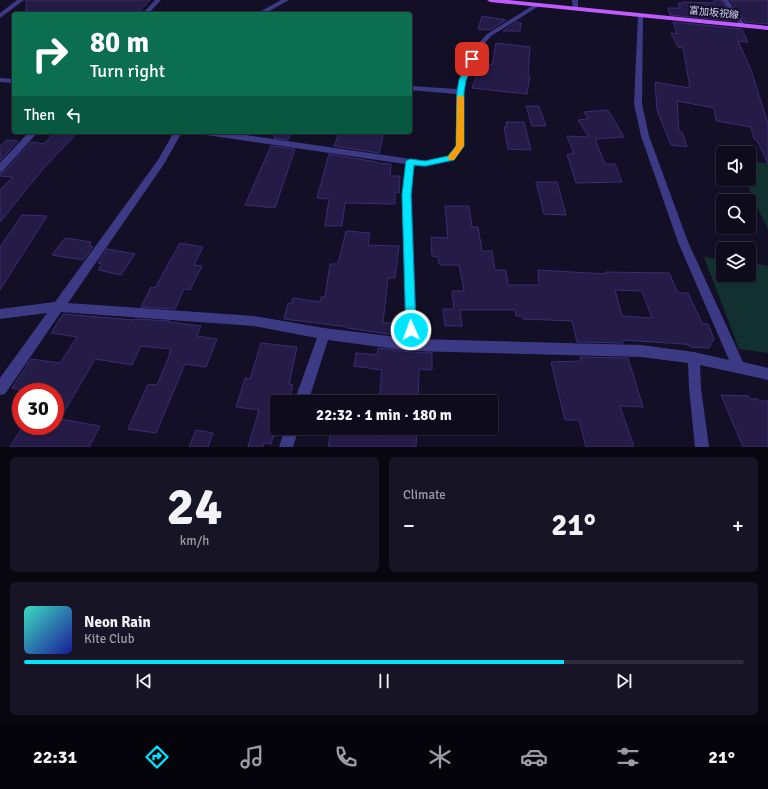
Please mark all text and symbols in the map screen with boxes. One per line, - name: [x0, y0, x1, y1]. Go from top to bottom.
- street label: 富加坂祝線: [689, 4, 739, 22]
- text: 80 m: [90, 26, 149, 60]
- icon: right: [24, 28, 76, 80]
- pin: [455, 42, 489, 76]
- icon: arrive: [461, 48, 483, 70]
- text: Turn right: [90, 60, 165, 82]
- icon: left: [63, 104, 85, 126]
- text: Then: [24, 106, 55, 124]
- map controls: [716, 146, 756, 282]
- button: sound: [716, 146, 756, 186]
- button: search: [716, 194, 756, 234]
- button: layers: [716, 242, 756, 282]
- position arrow: [390, 309, 432, 351]
- speed limit sign: 30: [12, 383, 64, 435]
- text: 22:32 · 1 min · 180 m: [316, 406, 452, 424]
- text: 24: [166, 475, 223, 539]
- text: Climate: [403, 487, 446, 503]
- text: 21°: [551, 507, 596, 544]
- text: −: [403, 512, 415, 539]
- text: +: [732, 512, 744, 539]
- text: km/h: [180, 533, 209, 549]
- text: Neon Rain: [84, 613, 151, 631]
- text: Kite Club: [84, 631, 135, 647]
- icon: previous: [133, 670, 155, 692]
- icon: pause: [373, 670, 395, 692]
- icon: next: [613, 670, 635, 692]
- icon: directions: [143, 743, 171, 771]
- icon: music: [238, 743, 266, 771]
- icon: phone: [332, 743, 360, 771]
- icon: climate: [426, 743, 454, 771]
- icon: car: [520, 743, 548, 771]
- icon: filters: [614, 743, 642, 771]
- text: 22:31: [33, 746, 77, 768]
- text: 21°: [708, 746, 735, 768]

